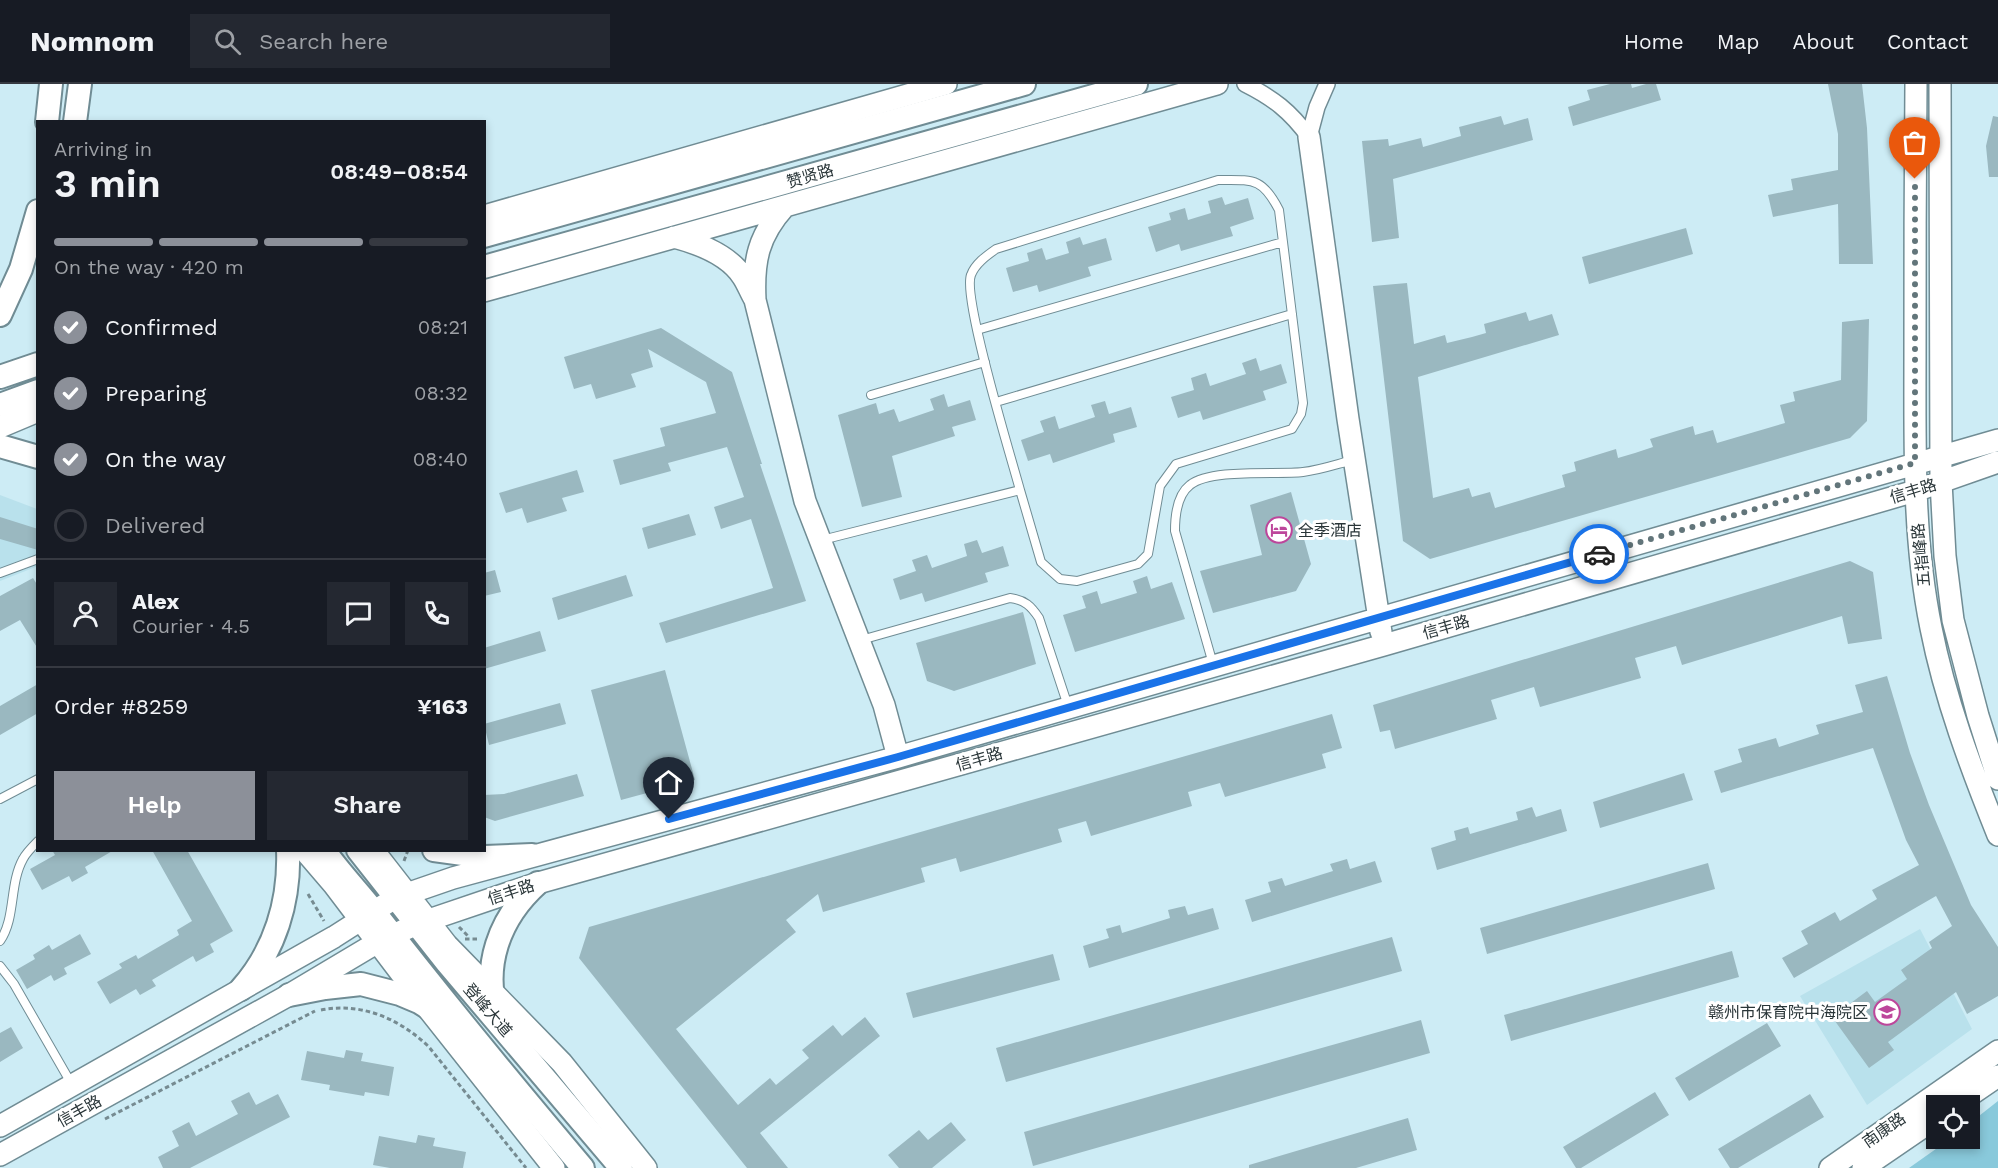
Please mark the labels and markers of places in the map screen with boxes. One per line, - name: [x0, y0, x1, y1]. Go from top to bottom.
- pin: [1889, 117, 1940, 179]
- hotel icon: 全季酒店: [1264, 515, 1294, 545]
- place label: 全季酒店: [1298, 521, 1362, 540]
- pin: [643, 757, 694, 819]
- school or university icon: 赣州市保育院中海院区: [1872, 997, 1902, 1027]
- place label: 赣州市保育院中海院区: [1708, 1003, 1868, 1022]

